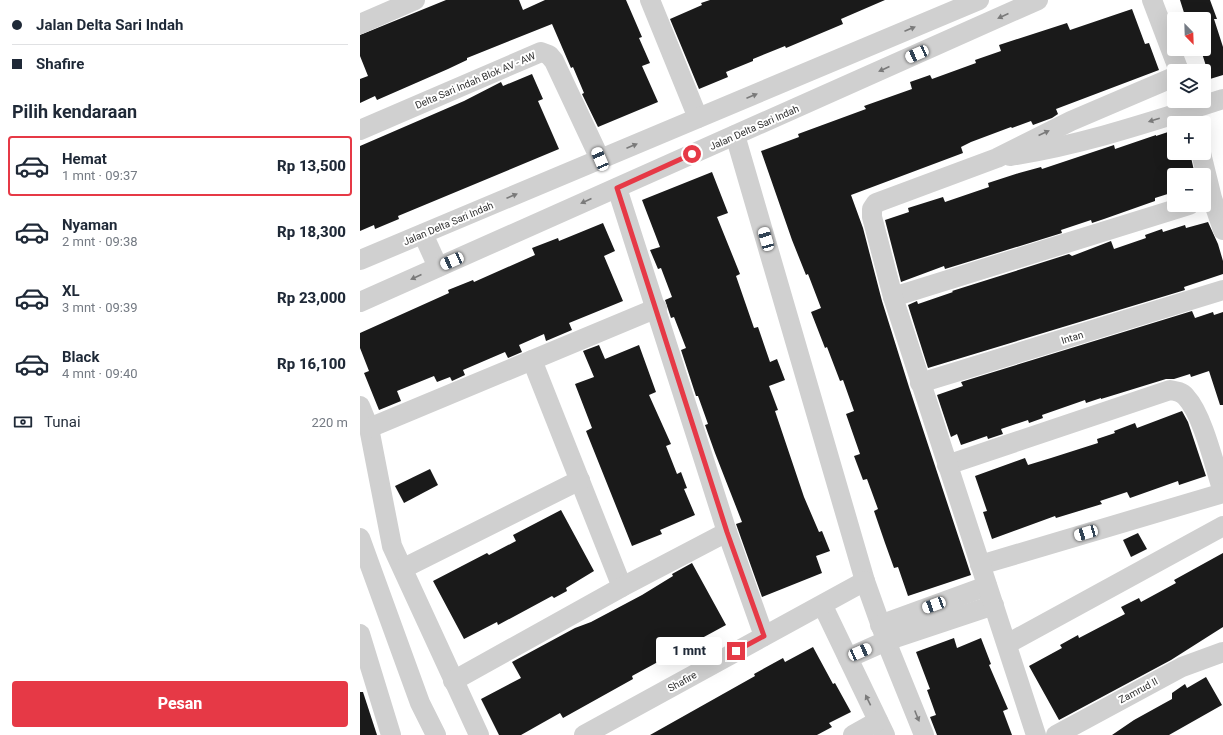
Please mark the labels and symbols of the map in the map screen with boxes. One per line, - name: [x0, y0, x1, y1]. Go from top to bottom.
- north arrow: [1167, 12, 1211, 56]
- one-way arrow: [997, 13, 1008, 19]
- one-way arrow: [905, 26, 916, 32]
- car: [904, 44, 930, 64]
- street label: Delta Sari Indah Blok AV - AW: [413, 50, 537, 111]
- one-way arrow: [878, 65, 890, 72]
- one-way arrow: [746, 92, 758, 98]
- street label: Jalan Delta Sari Indah: [708, 103, 801, 152]
- one-way arrow: [1148, 118, 1160, 124]
- one-way arrow: [1038, 130, 1049, 137]
- one-way arrow: [626, 143, 637, 149]
- route start: [683, 145, 701, 163]
- car: [590, 146, 610, 172]
- one-way arrow: [507, 193, 519, 199]
- street label: Jalan Delta Sari Indah: [401, 199, 495, 247]
- one-way arrow: [580, 199, 592, 205]
- car: [757, 226, 775, 252]
- car: [439, 251, 465, 271]
- one-way arrow: [411, 274, 422, 280]
- street label: Intan: [1060, 329, 1085, 346]
- car: [1073, 524, 1099, 542]
- car: [921, 595, 947, 615]
- callout: 1 mnt: [656, 637, 722, 665]
- route end: [727, 642, 745, 660]
- car: [847, 642, 873, 662]
- street label: Shafire: [666, 669, 698, 694]
- street label: Zamrud II: [1117, 676, 1160, 705]
- one-way arrow: [865, 694, 871, 706]
- one-way arrow: [914, 711, 920, 723]

